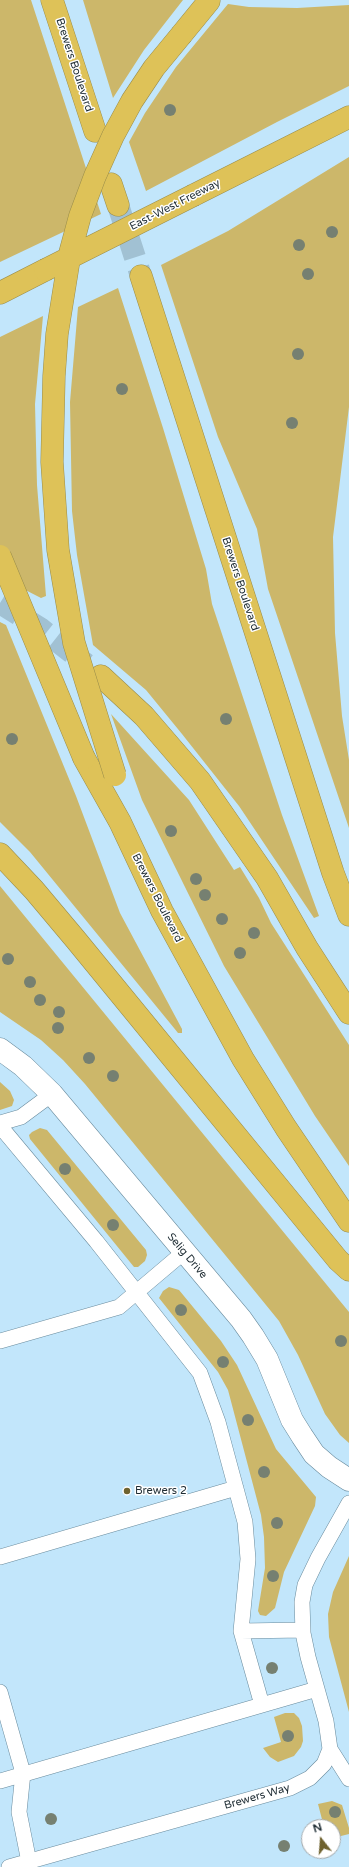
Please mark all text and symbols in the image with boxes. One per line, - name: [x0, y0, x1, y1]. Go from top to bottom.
- street label: Brewers Boulevard: [53, 16, 95, 114]
- street label: East-West Freeway: [128, 176, 222, 234]
- street label: Brewers Boulevard: [219, 535, 261, 633]
- street label: Brewers Boulevard: [129, 851, 185, 945]
- street label: Selig Drive: [164, 1231, 210, 1281]
- place label: Brewers 2: [135, 1484, 187, 1498]
- marker: Brewers 2: [122, 1486, 132, 1496]
- street label: Brewers Way: [223, 1781, 291, 1813]
- north arrow: [301, 1819, 341, 1859]
- text: N: [312, 1820, 324, 1836]

